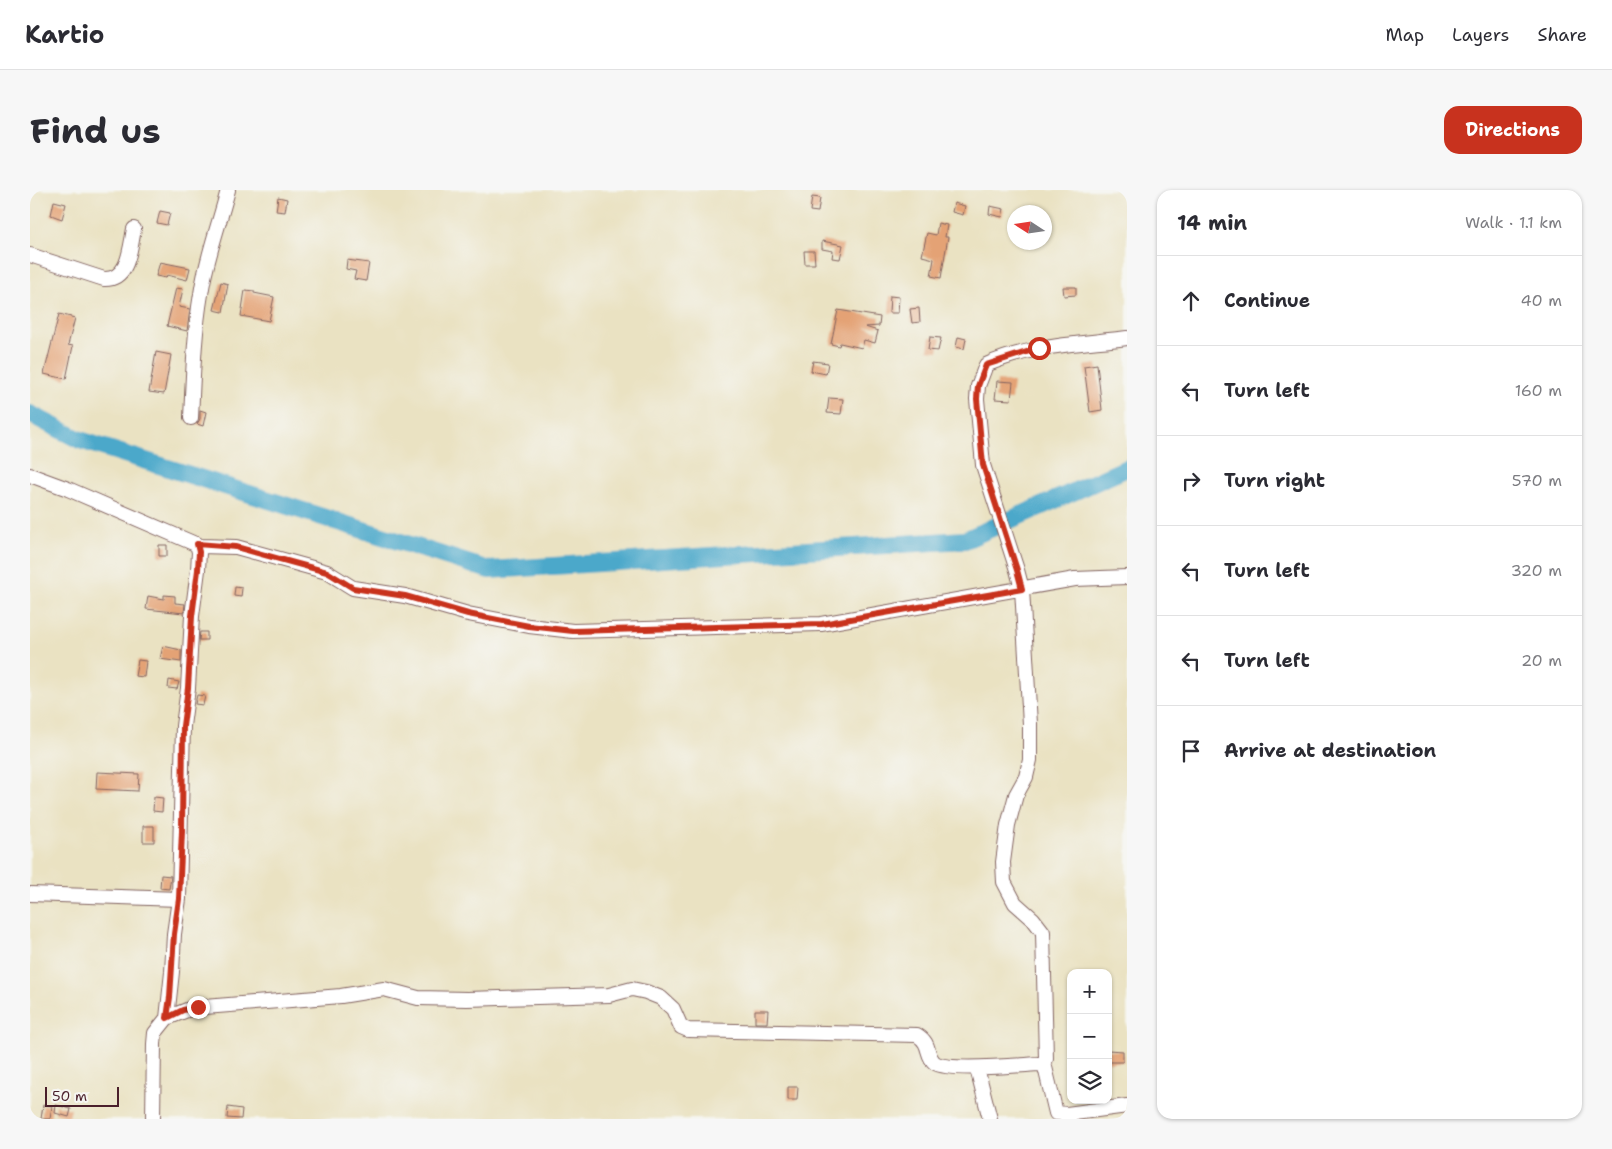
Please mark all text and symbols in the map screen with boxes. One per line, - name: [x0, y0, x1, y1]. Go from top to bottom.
- text: Kartio: [25, 19, 104, 51]
- text: Map: [1386, 23, 1424, 47]
- text: Layers: [1452, 23, 1509, 47]
- text: Share: [1537, 23, 1587, 47]
- button: Directions: [1444, 106, 1582, 154]
- text: Find us: [30, 107, 161, 154]
- north arrow: [1007, 205, 1052, 250]
- text: 14 min: [1177, 209, 1247, 237]
- text: Walk · 1.1 km: [1465, 212, 1562, 233]
- icon: ahead: [1177, 287, 1205, 315]
- text: Continue: [1224, 288, 1310, 313]
- text: 40 m: [1520, 290, 1562, 311]
- route start: [1028, 337, 1051, 360]
- icon: left: [1177, 377, 1205, 405]
- text: Turn left: [1224, 378, 1310, 403]
- text: 160 m: [1515, 380, 1562, 401]
- icon: right: [1177, 467, 1205, 495]
- text: Turn right: [1224, 468, 1325, 493]
- text: 570 m: [1512, 470, 1562, 491]
- icon: left: [1177, 557, 1205, 585]
- text: Turn left: [1224, 558, 1310, 583]
- text: 320 m: [1511, 560, 1562, 581]
- icon: left: [1177, 647, 1205, 675]
- text: Turn left: [1224, 648, 1310, 673]
- text: 20 m: [1521, 650, 1562, 671]
- icon: arrive: [1177, 737, 1205, 765]
- text: Arrive at destination: [1224, 738, 1436, 763]
- map controls: [1067, 969, 1112, 1104]
- button: +: [1067, 969, 1112, 1014]
- route end: [187, 996, 210, 1019]
- button: −: [1067, 1014, 1112, 1059]
- button: layers: [1067, 1059, 1112, 1104]
- scale bar: [45, 1084, 119, 1107]
- text: 50 m: [52, 1087, 87, 1105]

